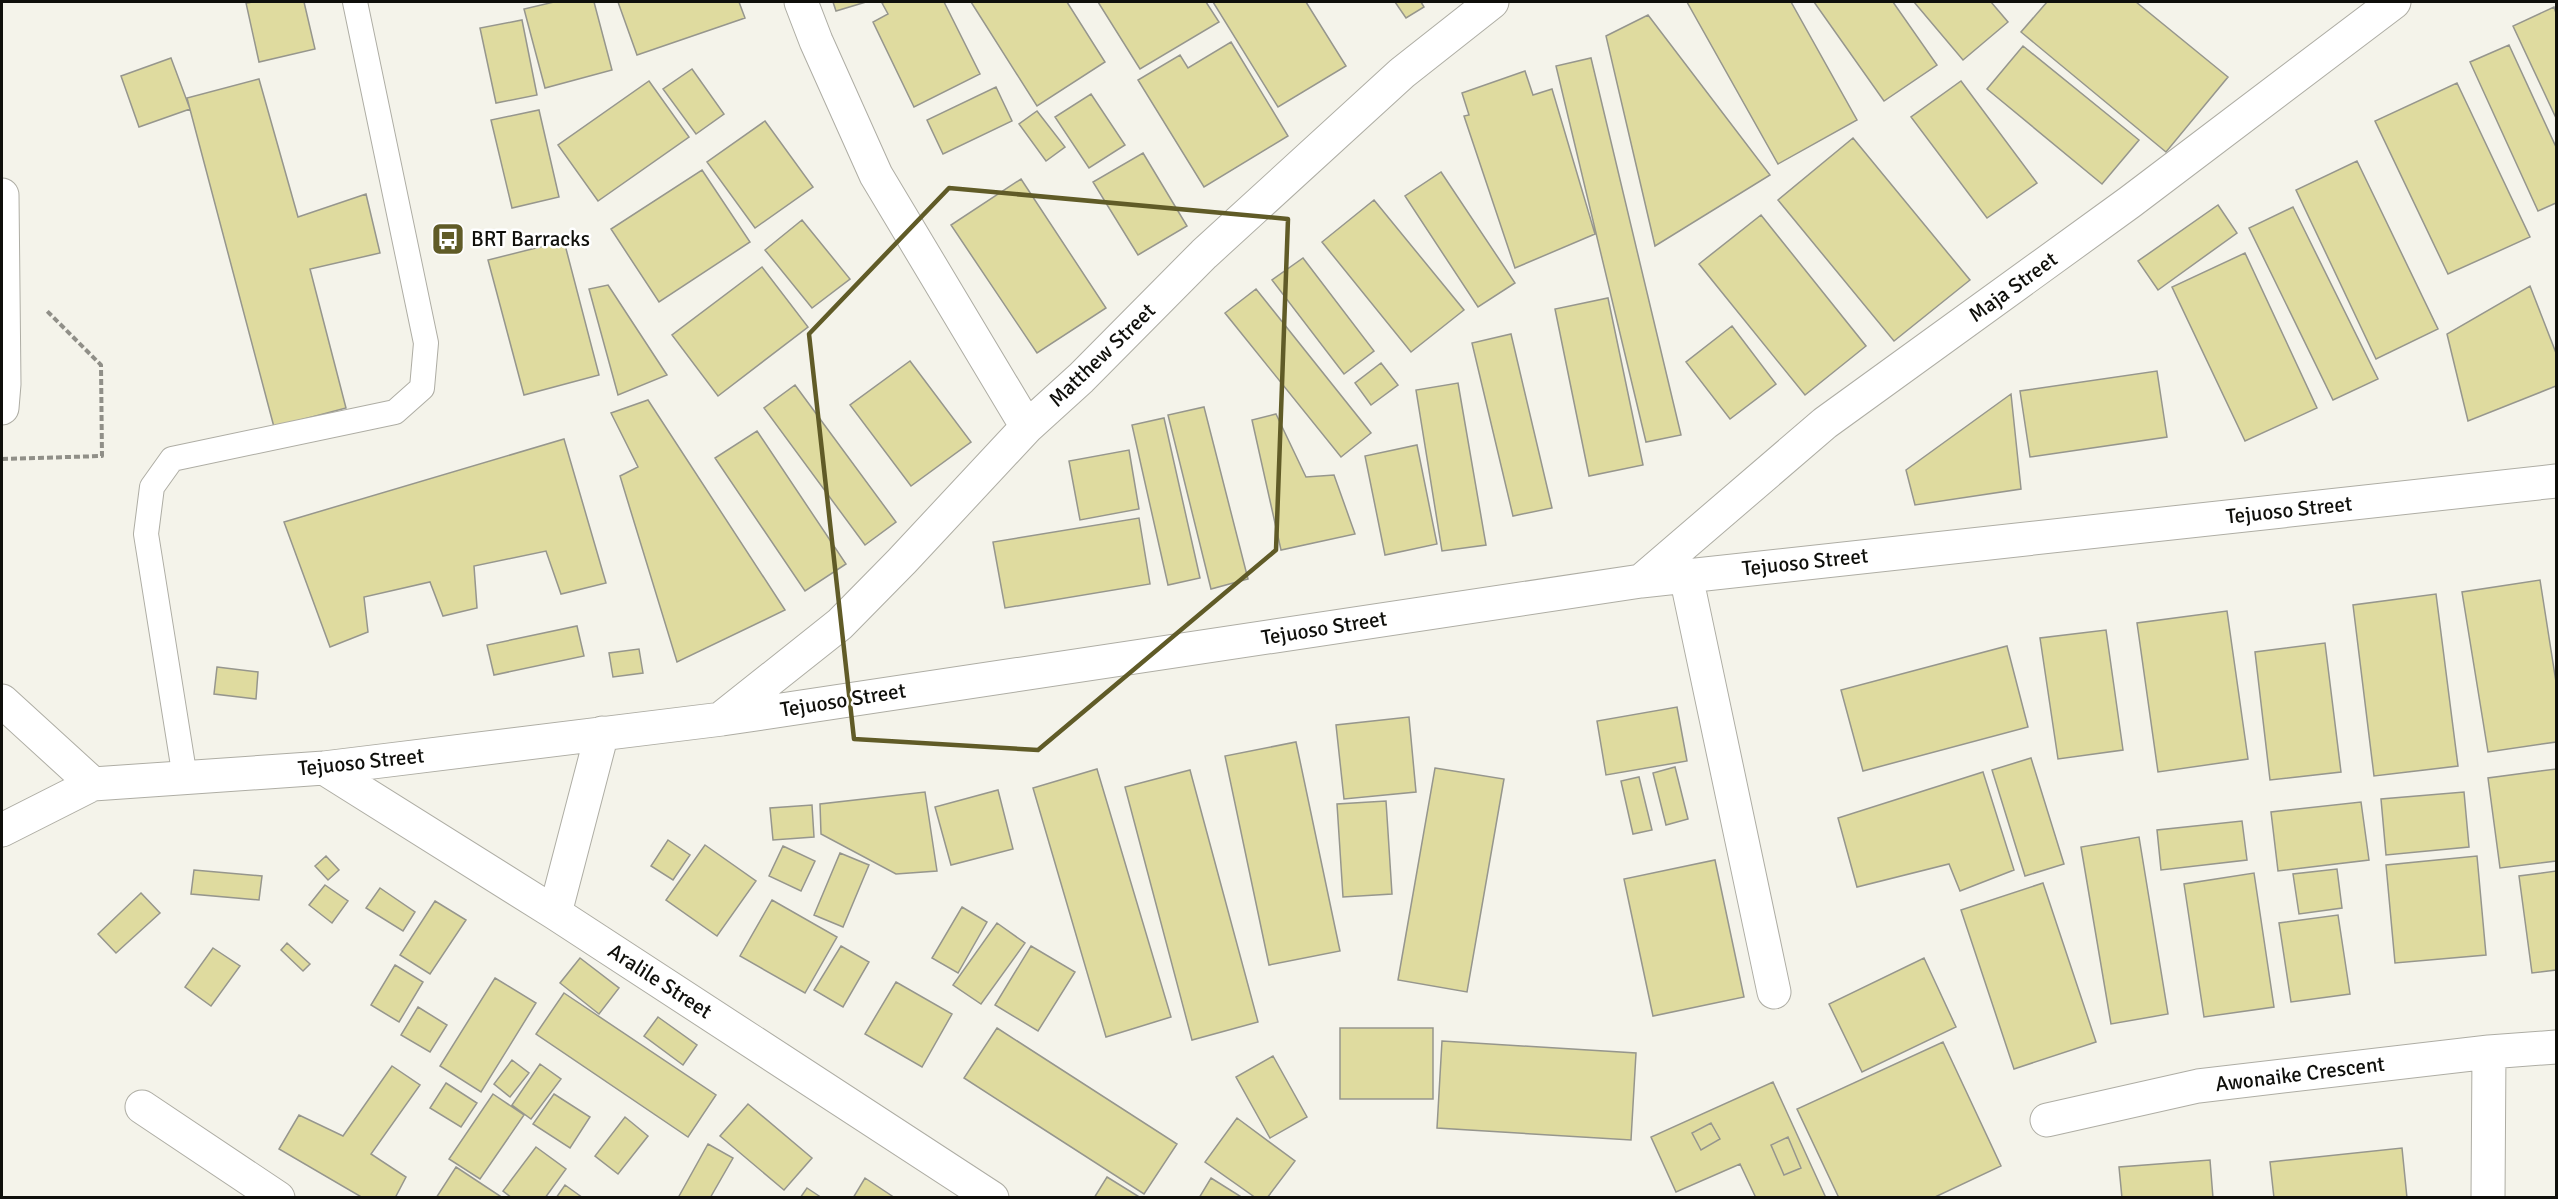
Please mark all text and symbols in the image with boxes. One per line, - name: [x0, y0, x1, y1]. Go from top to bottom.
- bus stop icon: BRT Barracks: [430, 221, 466, 257]
- place label: BRT Barracks: [471, 226, 590, 252]
- street label: Maja Street: [1964, 246, 2062, 328]
- street label: Matthew Street: [1043, 298, 1161, 412]
- street label: Tejuoso Street: [2225, 490, 2353, 530]
- street label: Tejuoso Street: [1741, 542, 1869, 582]
- street label: Tejuoso Street: [1259, 605, 1389, 651]
- street label: Tejuoso Street: [778, 677, 908, 723]
- street label: Tejuoso Street: [297, 742, 425, 782]
- street label: Aralile Street: [603, 938, 717, 1024]
- street label: Awonaike Crescent: [2214, 1051, 2386, 1097]

